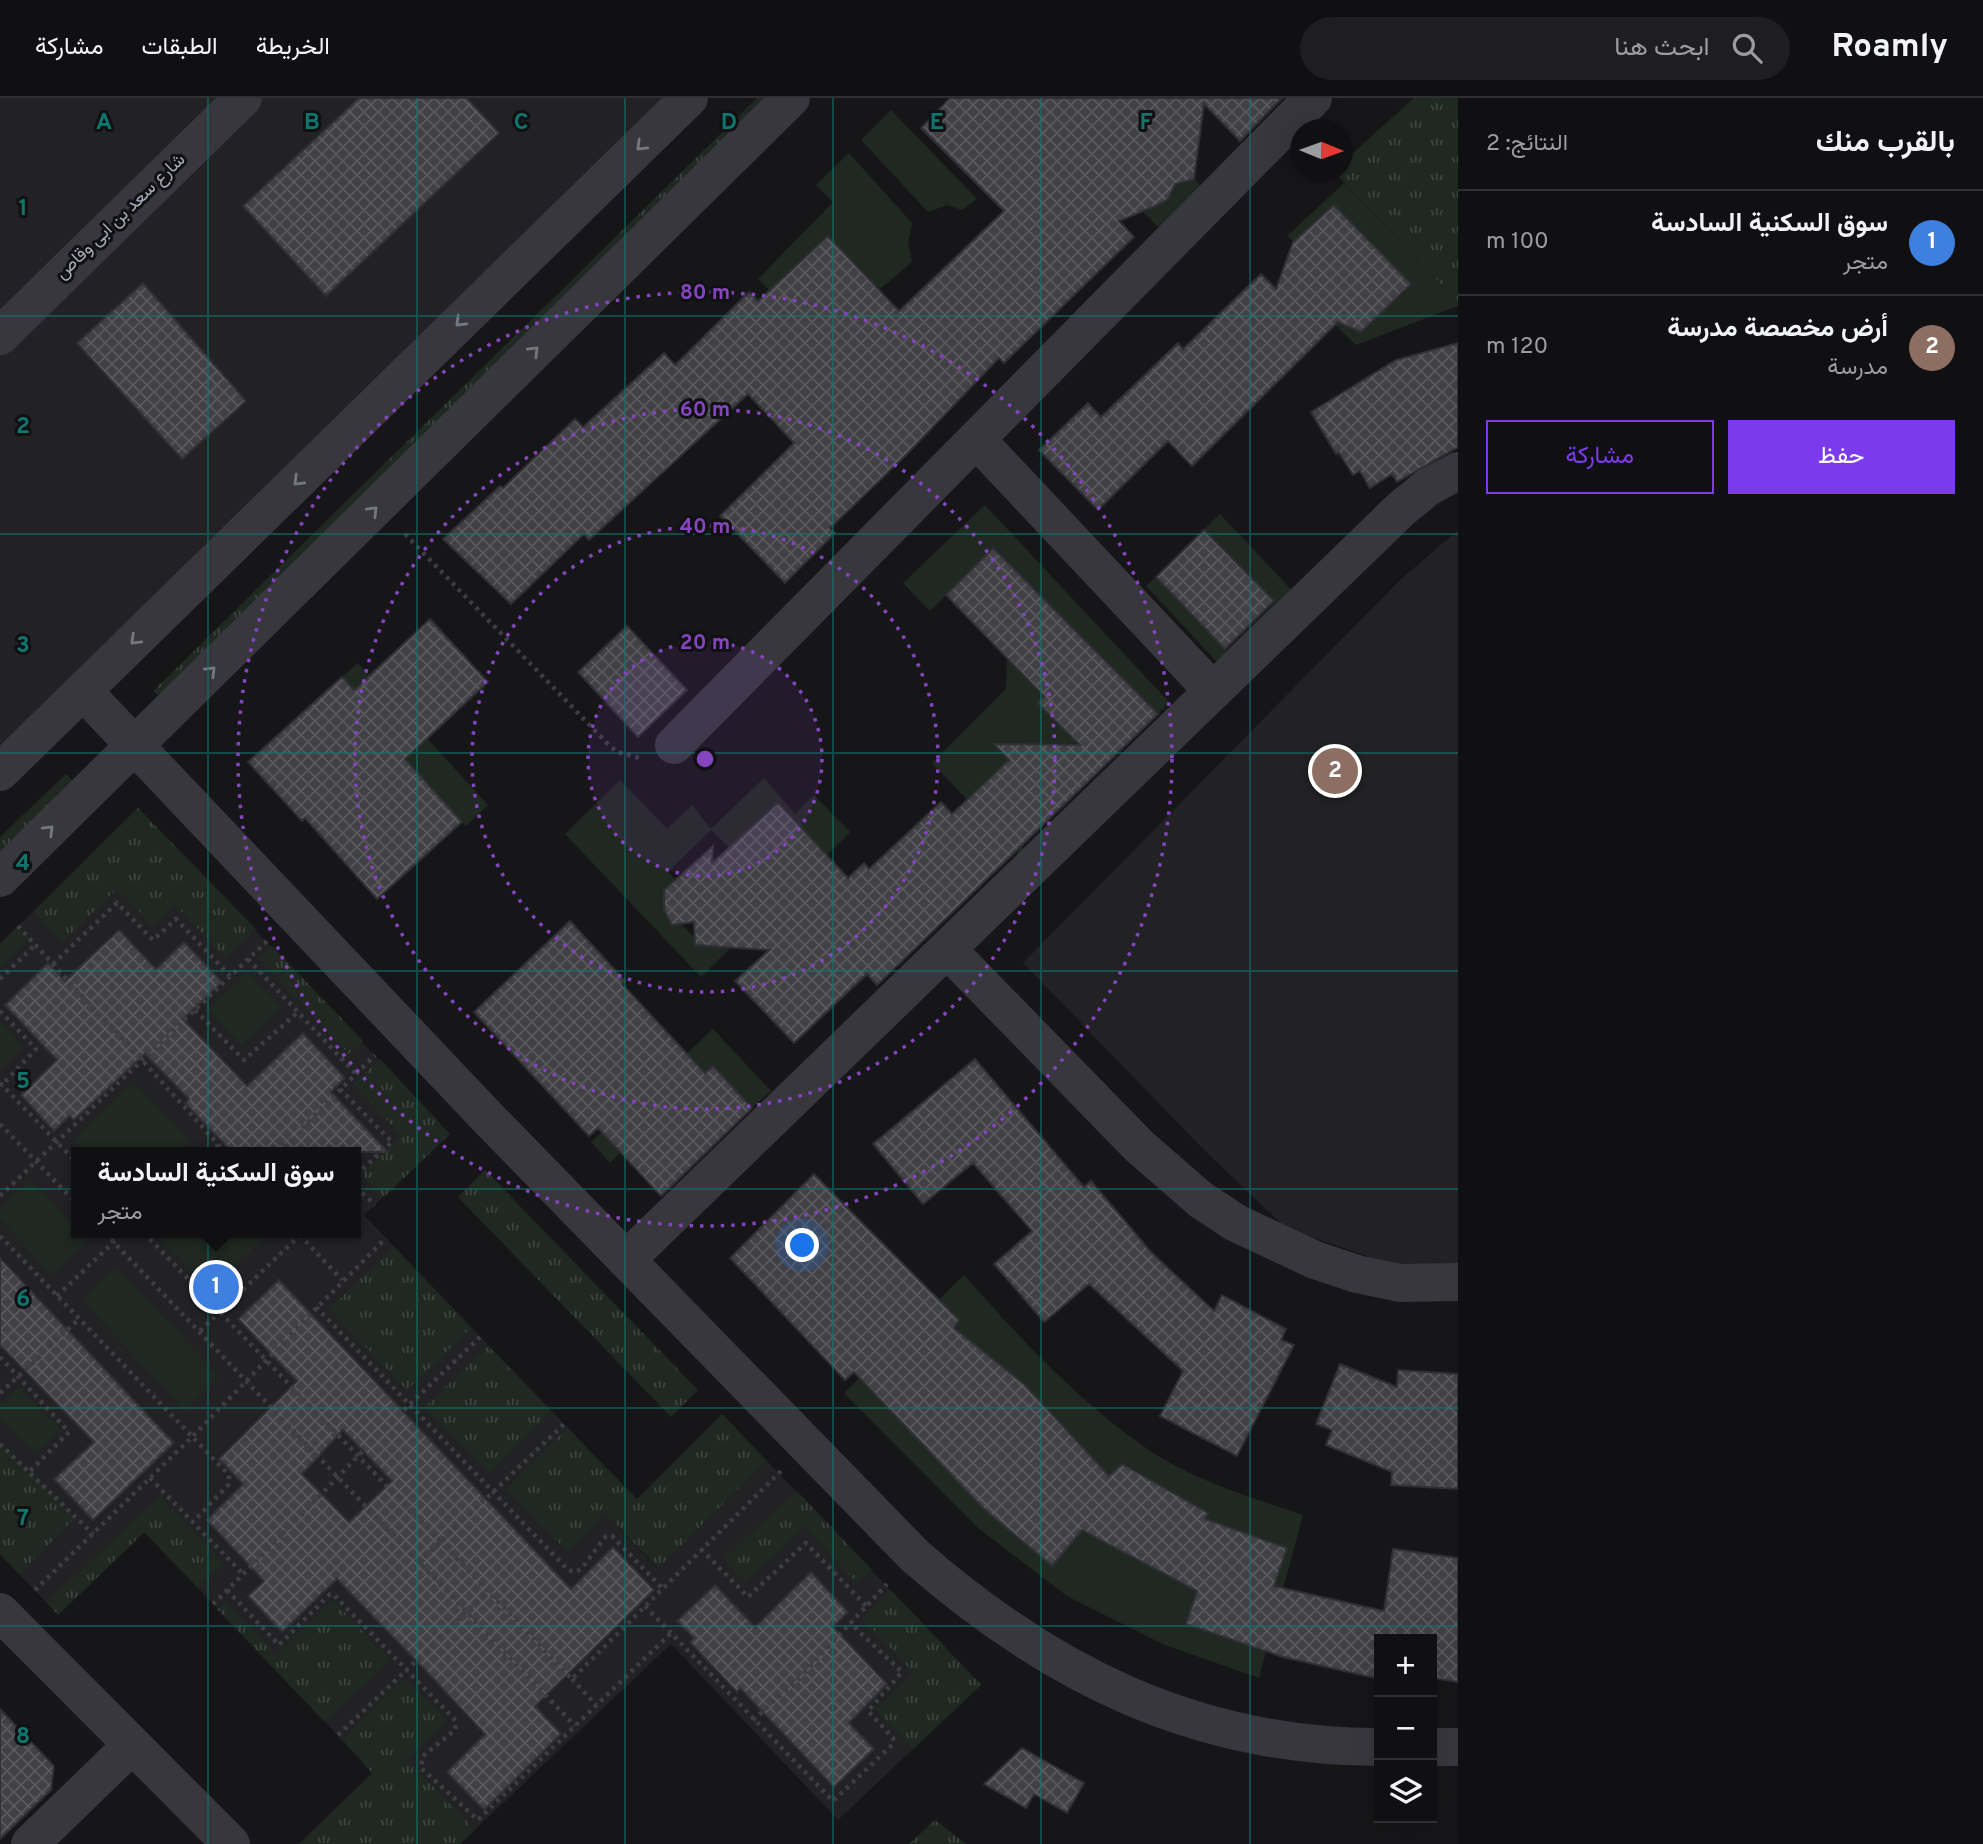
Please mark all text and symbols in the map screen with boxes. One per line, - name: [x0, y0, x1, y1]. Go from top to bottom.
- search box: [1300, 17, 1790, 80]
- text: Roamly: [1832, 27, 1948, 69]
- icon: search: [1728, 29, 1766, 67]
- text: ابحث هنا: [1614, 32, 1710, 65]
- text: مشاركة: [35, 33, 103, 63]
- text: الطبقات: [141, 33, 218, 63]
- text: الخريطة: [256, 33, 330, 63]
- text: A: [96, 109, 112, 138]
- text: B: [304, 109, 320, 138]
- text: C: [514, 109, 528, 138]
- text: D: [721, 109, 737, 138]
- text: E: [930, 109, 944, 138]
- text: F: [1139, 109, 1153, 138]
- north arrow: [1290, 119, 1353, 182]
- text: بالقرب منك: [1816, 125, 1955, 162]
- text: النتائج: 2: [1486, 130, 1568, 159]
- one-way arrow: [636, 137, 649, 150]
- street label: شارع سعد بن ابى وقاص: [51, 149, 191, 285]
- text: 1: [18, 195, 28, 224]
- text: سوق السكنية السادسة: [1651, 208, 1888, 241]
- text: 100 m: [1486, 228, 1549, 257]
- text: 1: [1927, 228, 1937, 257]
- text: متجر: [1843, 249, 1888, 278]
- text: 80 m: [680, 280, 730, 307]
- one-way arrow: [456, 313, 469, 326]
- text: أرض مخصصة مدرسة: [1667, 313, 1888, 346]
- text: 120 m: [1486, 333, 1548, 362]
- text: 2: [1925, 333, 1939, 362]
- one-way arrow: [526, 346, 539, 359]
- text: مدرسة: [1827, 354, 1888, 383]
- text: 60 m: [680, 397, 730, 424]
- text: 2: [16, 413, 30, 442]
- button: مشاركة: [1486, 420, 1714, 494]
- button: حفظ: [1728, 420, 1955, 494]
- one-way arrow: [293, 472, 306, 485]
- one-way arrow: [364, 506, 377, 519]
- text: 40 m: [680, 514, 730, 541]
- text: 20 m: [680, 630, 730, 657]
- one-way arrow: [130, 631, 143, 644]
- text: 3: [16, 632, 30, 661]
- one-way arrow: [202, 666, 215, 679]
- pin: 2: [1312, 745, 1358, 797]
- centre of rings: [693, 747, 717, 771]
- one-way arrow: [40, 826, 53, 839]
- text: 4: [16, 850, 30, 879]
- text: 5: [16, 1068, 30, 1097]
- popup: [71, 1147, 361, 1238]
- text: سوق السكنية السادسة: [97, 1158, 335, 1191]
- text: متجر: [97, 1199, 143, 1228]
- your location: [785, 1228, 819, 1262]
- pin: 1: [193, 1261, 239, 1313]
- text: 6: [16, 1286, 30, 1315]
- text: 7: [17, 1505, 29, 1534]
- map controls: [1374, 1634, 1437, 1823]
- button: +: [1374, 1634, 1437, 1697]
- button: −: [1374, 1697, 1437, 1760]
- text: 8: [16, 1723, 30, 1752]
- button: layers: [1374, 1760, 1437, 1823]

